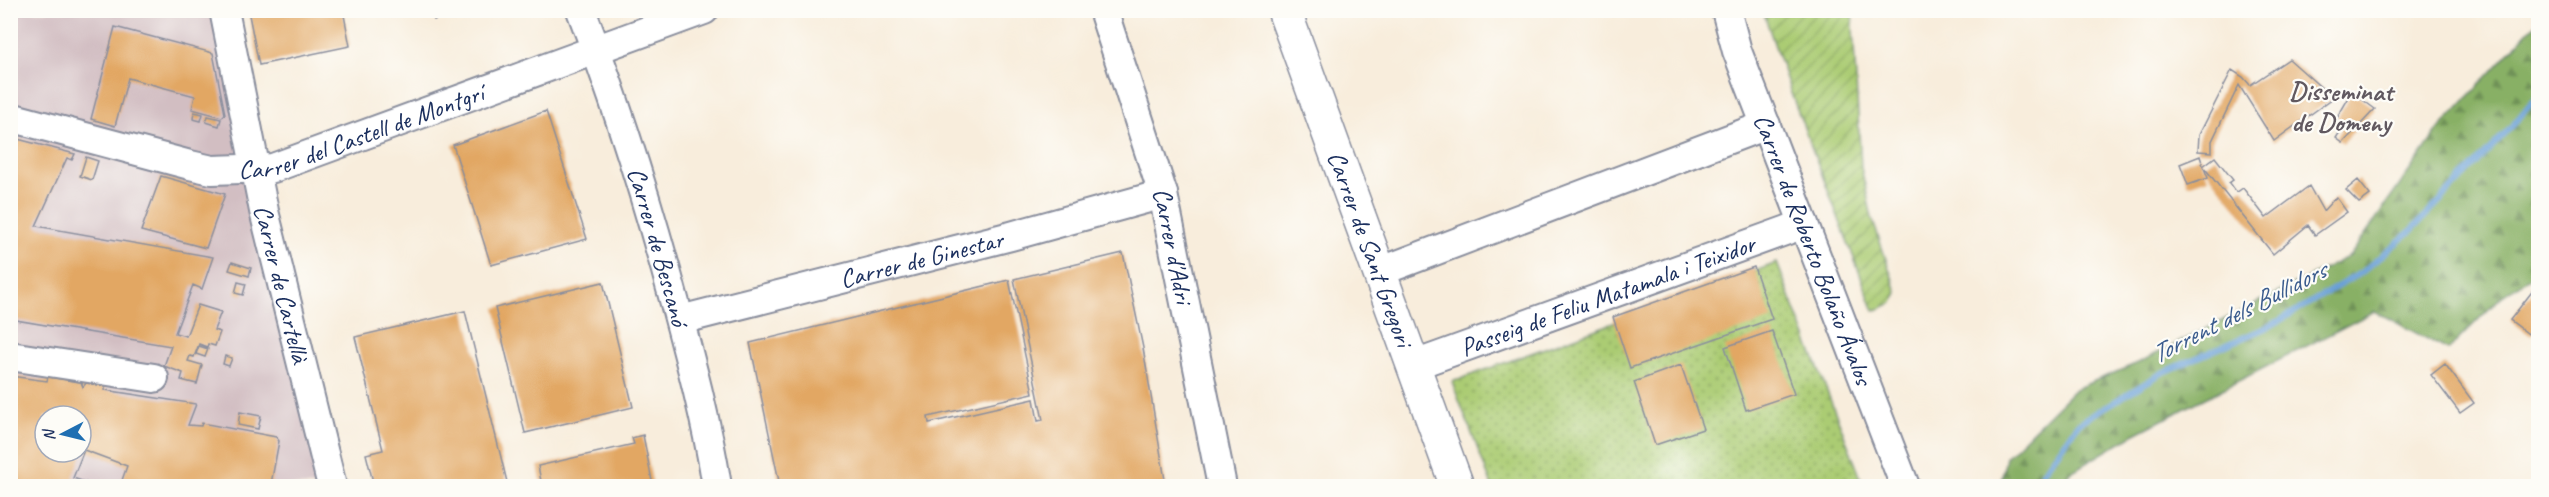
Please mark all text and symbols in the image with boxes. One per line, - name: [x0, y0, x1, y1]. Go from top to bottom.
- district label: Disseminat de Domeny: [2289, 74, 2396, 139]
- street label: Carrer del Castell de Montgrí: [238, 75, 493, 186]
- street label: Carrer de Roberto Bolaño Ávalos: [1746, 109, 1881, 392]
- street label: Carrer de Sant Gregori: [1320, 147, 1422, 354]
- street label: Carrer de Bescanó: [620, 163, 697, 333]
- street label: Carrer d'Adri: [1145, 183, 1201, 309]
- street label: Carrer de Cartellà: [246, 201, 317, 368]
- street label: Carrer de Ginestar: [836, 222, 1008, 296]
- street label: Passeig de Feliu Matamala i Teixidor: [1456, 226, 1762, 364]
- water label: Torrent dels Bullidors: [2145, 251, 2336, 371]
- north arrow: [33, 404, 93, 464]
- text: N: [38, 427, 60, 442]

